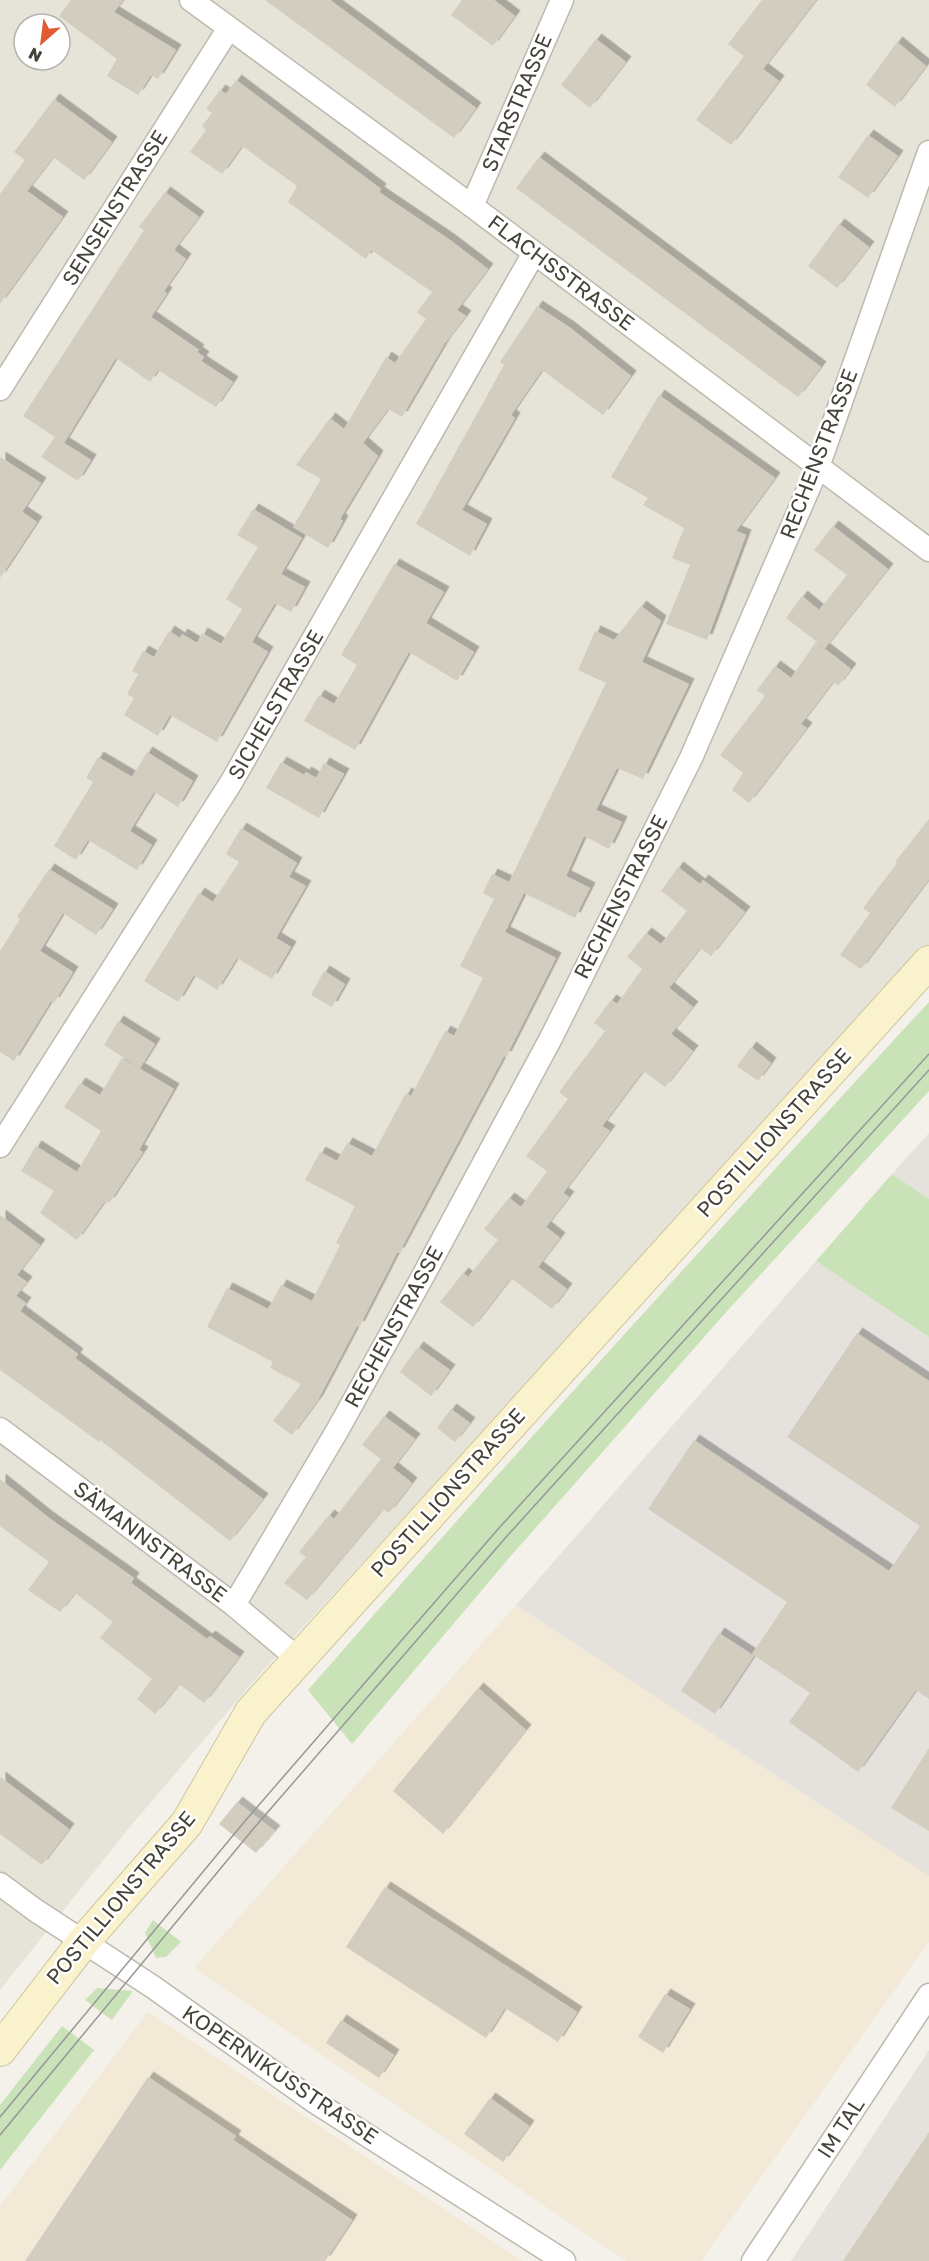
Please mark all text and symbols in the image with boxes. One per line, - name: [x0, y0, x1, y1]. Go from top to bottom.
- north arrow: [12, 12, 72, 72]
- street label: STARSTRASSE: [475, 30, 557, 175]
- text: N: [25, 44, 45, 67]
- street label: SENSENSTRASSE: [56, 125, 172, 290]
- street label: FLACHSSTRASSE: [483, 209, 640, 336]
- street label: RECHENSTRASSE: [774, 365, 862, 542]
- street label: SICHELSTRASSE: [222, 625, 329, 784]
- street label: RECHENSTRASSE: [568, 810, 673, 983]
- street label: POSTILLIONSTRASSE: [691, 1043, 856, 1222]
- street label: RECHENSTRASSE: [338, 1241, 448, 1412]
- street label: POSTILLIONSTRASSE: [365, 1403, 530, 1582]
- street label: SÄMANNSTRASSE: [69, 1475, 232, 1607]
- street label: POSTILLIONSTRASSE: [40, 1805, 200, 1989]
- street label: KOPERNIKUSSTRASSE: [178, 1999, 383, 2149]
- street label: IM TAL: [811, 2092, 869, 2163]

